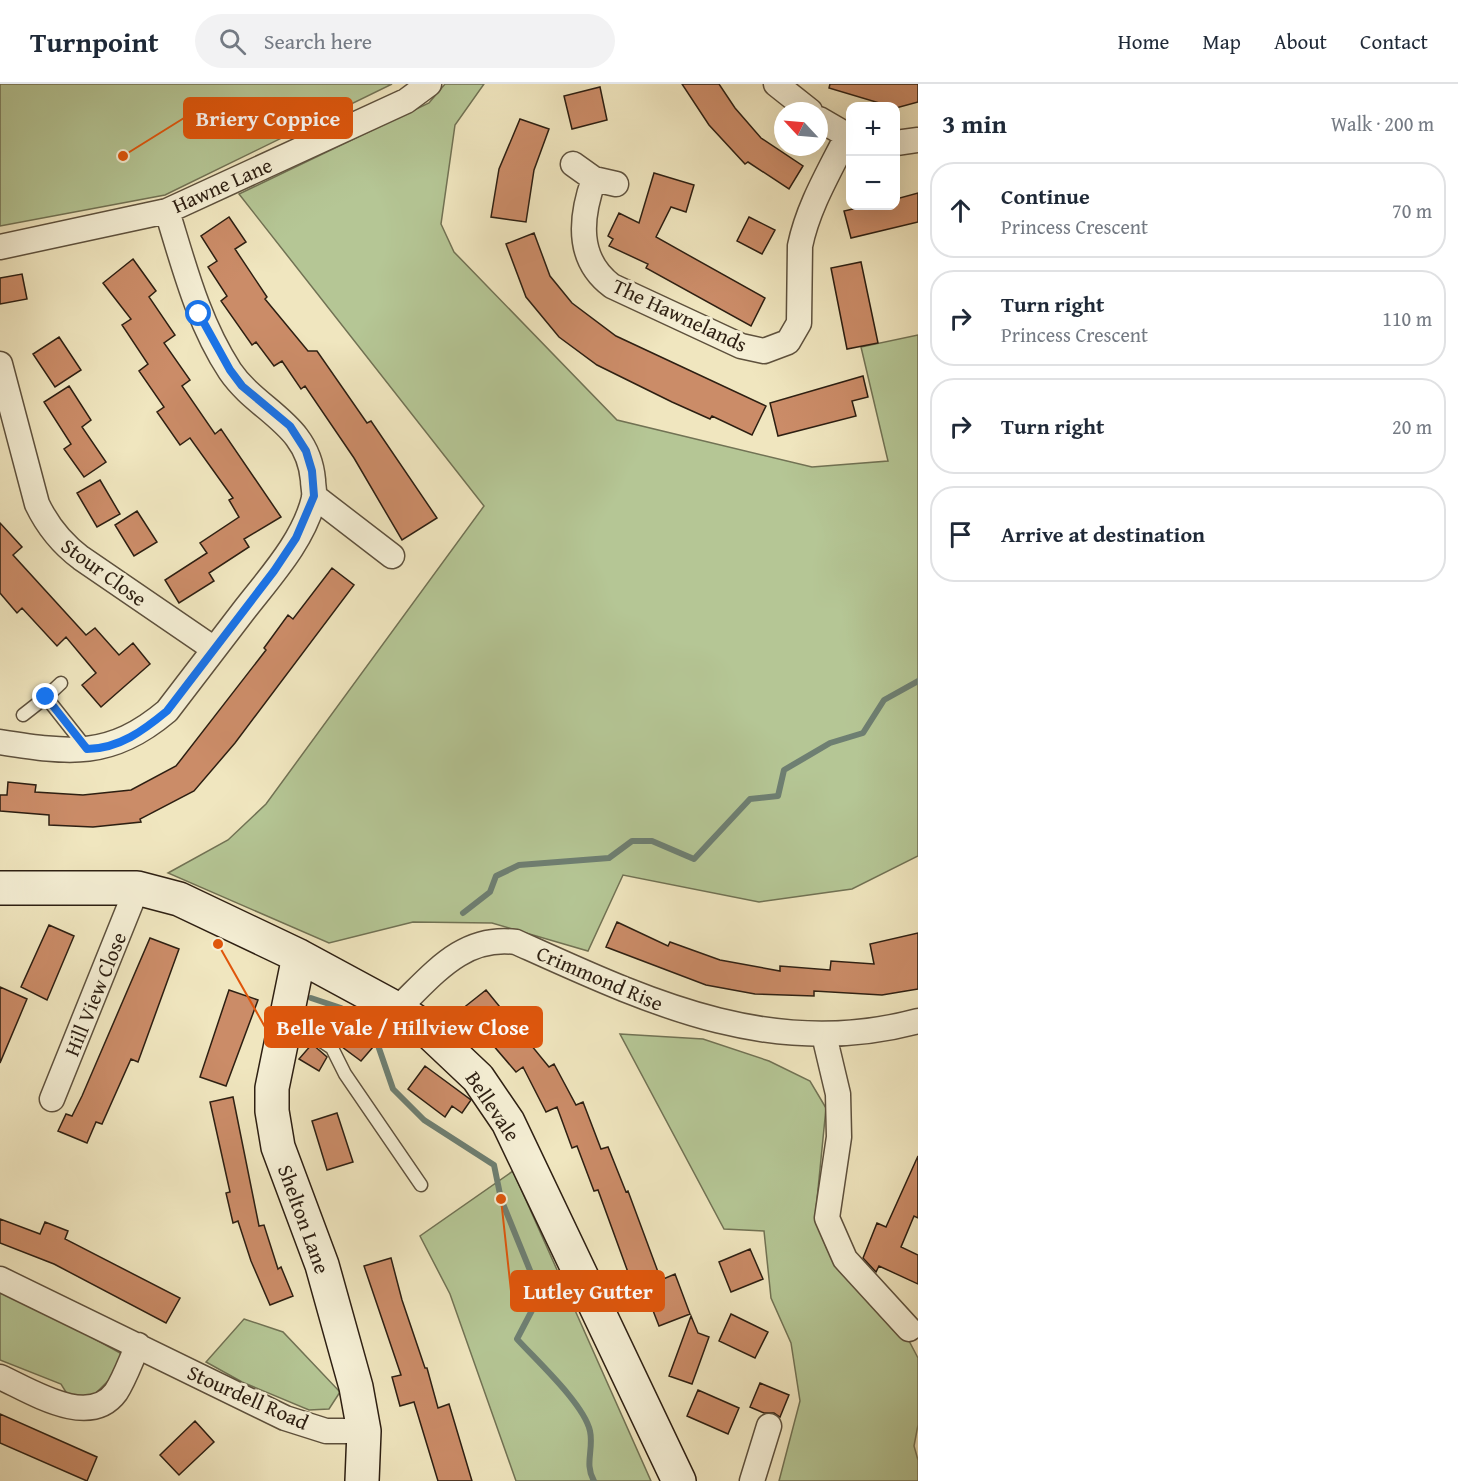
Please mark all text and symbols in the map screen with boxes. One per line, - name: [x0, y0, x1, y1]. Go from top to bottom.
- search box: [195, 14, 615, 68]
- text: Turnpoint: [30, 21, 159, 62]
- icon: search: [216, 25, 249, 58]
- text: Search here: [264, 25, 372, 57]
- text: Home: [1118, 26, 1169, 57]
- text: Map: [1202, 26, 1241, 57]
- text: About: [1274, 26, 1327, 57]
- text: Contact: [1360, 26, 1428, 57]
- callout: Briery Coppice: [184, 98, 352, 138]
- text: Briery Coppice: [196, 102, 340, 134]
- north arrow: [774, 102, 828, 156]
- map controls: [846, 102, 900, 210]
- button: +: [846, 102, 900, 156]
- text: 3 min: [942, 104, 1007, 143]
- text: Walk · 200 m: [1331, 109, 1434, 138]
- street label: Hawne Lane: [167, 149, 277, 221]
- button: −: [846, 156, 900, 210]
- text: Continue: [1001, 180, 1090, 212]
- icon: ahead: [944, 194, 977, 227]
- text: 70 m: [1392, 196, 1432, 225]
- text: Princess Crescent: [1001, 212, 1148, 241]
- street label: The Hawnelands: [608, 270, 752, 360]
- text: Turn right: [1001, 288, 1104, 320]
- route start: [185, 300, 211, 326]
- icon: right: [944, 302, 977, 335]
- text: 110 m: [1382, 304, 1432, 333]
- text: Princess Crescent: [1001, 320, 1148, 349]
- icon: right: [944, 410, 977, 443]
- text: Turn right: [1001, 410, 1104, 442]
- text: 20 m: [1392, 412, 1432, 441]
- icon: arrive: [944, 518, 977, 551]
- text: Arrive at destination: [1001, 518, 1205, 550]
- street label: Stour Close: [55, 530, 153, 614]
- route end: [32, 683, 58, 709]
- street label: Hill View Close: [56, 927, 134, 1061]
- street label: Crimmond Rise: [532, 937, 668, 1019]
- callout: Belle Vale / Hillview Close: [265, 1007, 542, 1047]
- text: Belle Vale / Hillview Close: [277, 1011, 530, 1043]
- street label: Bellevale: [458, 1065, 528, 1148]
- street label: Shelton Lane: [270, 1160, 338, 1278]
- callout: Lutley Gutter: [511, 1271, 664, 1311]
- text: Lutley Gutter: [523, 1275, 653, 1307]
- street label: Stourdell Road: [182, 1356, 314, 1438]

